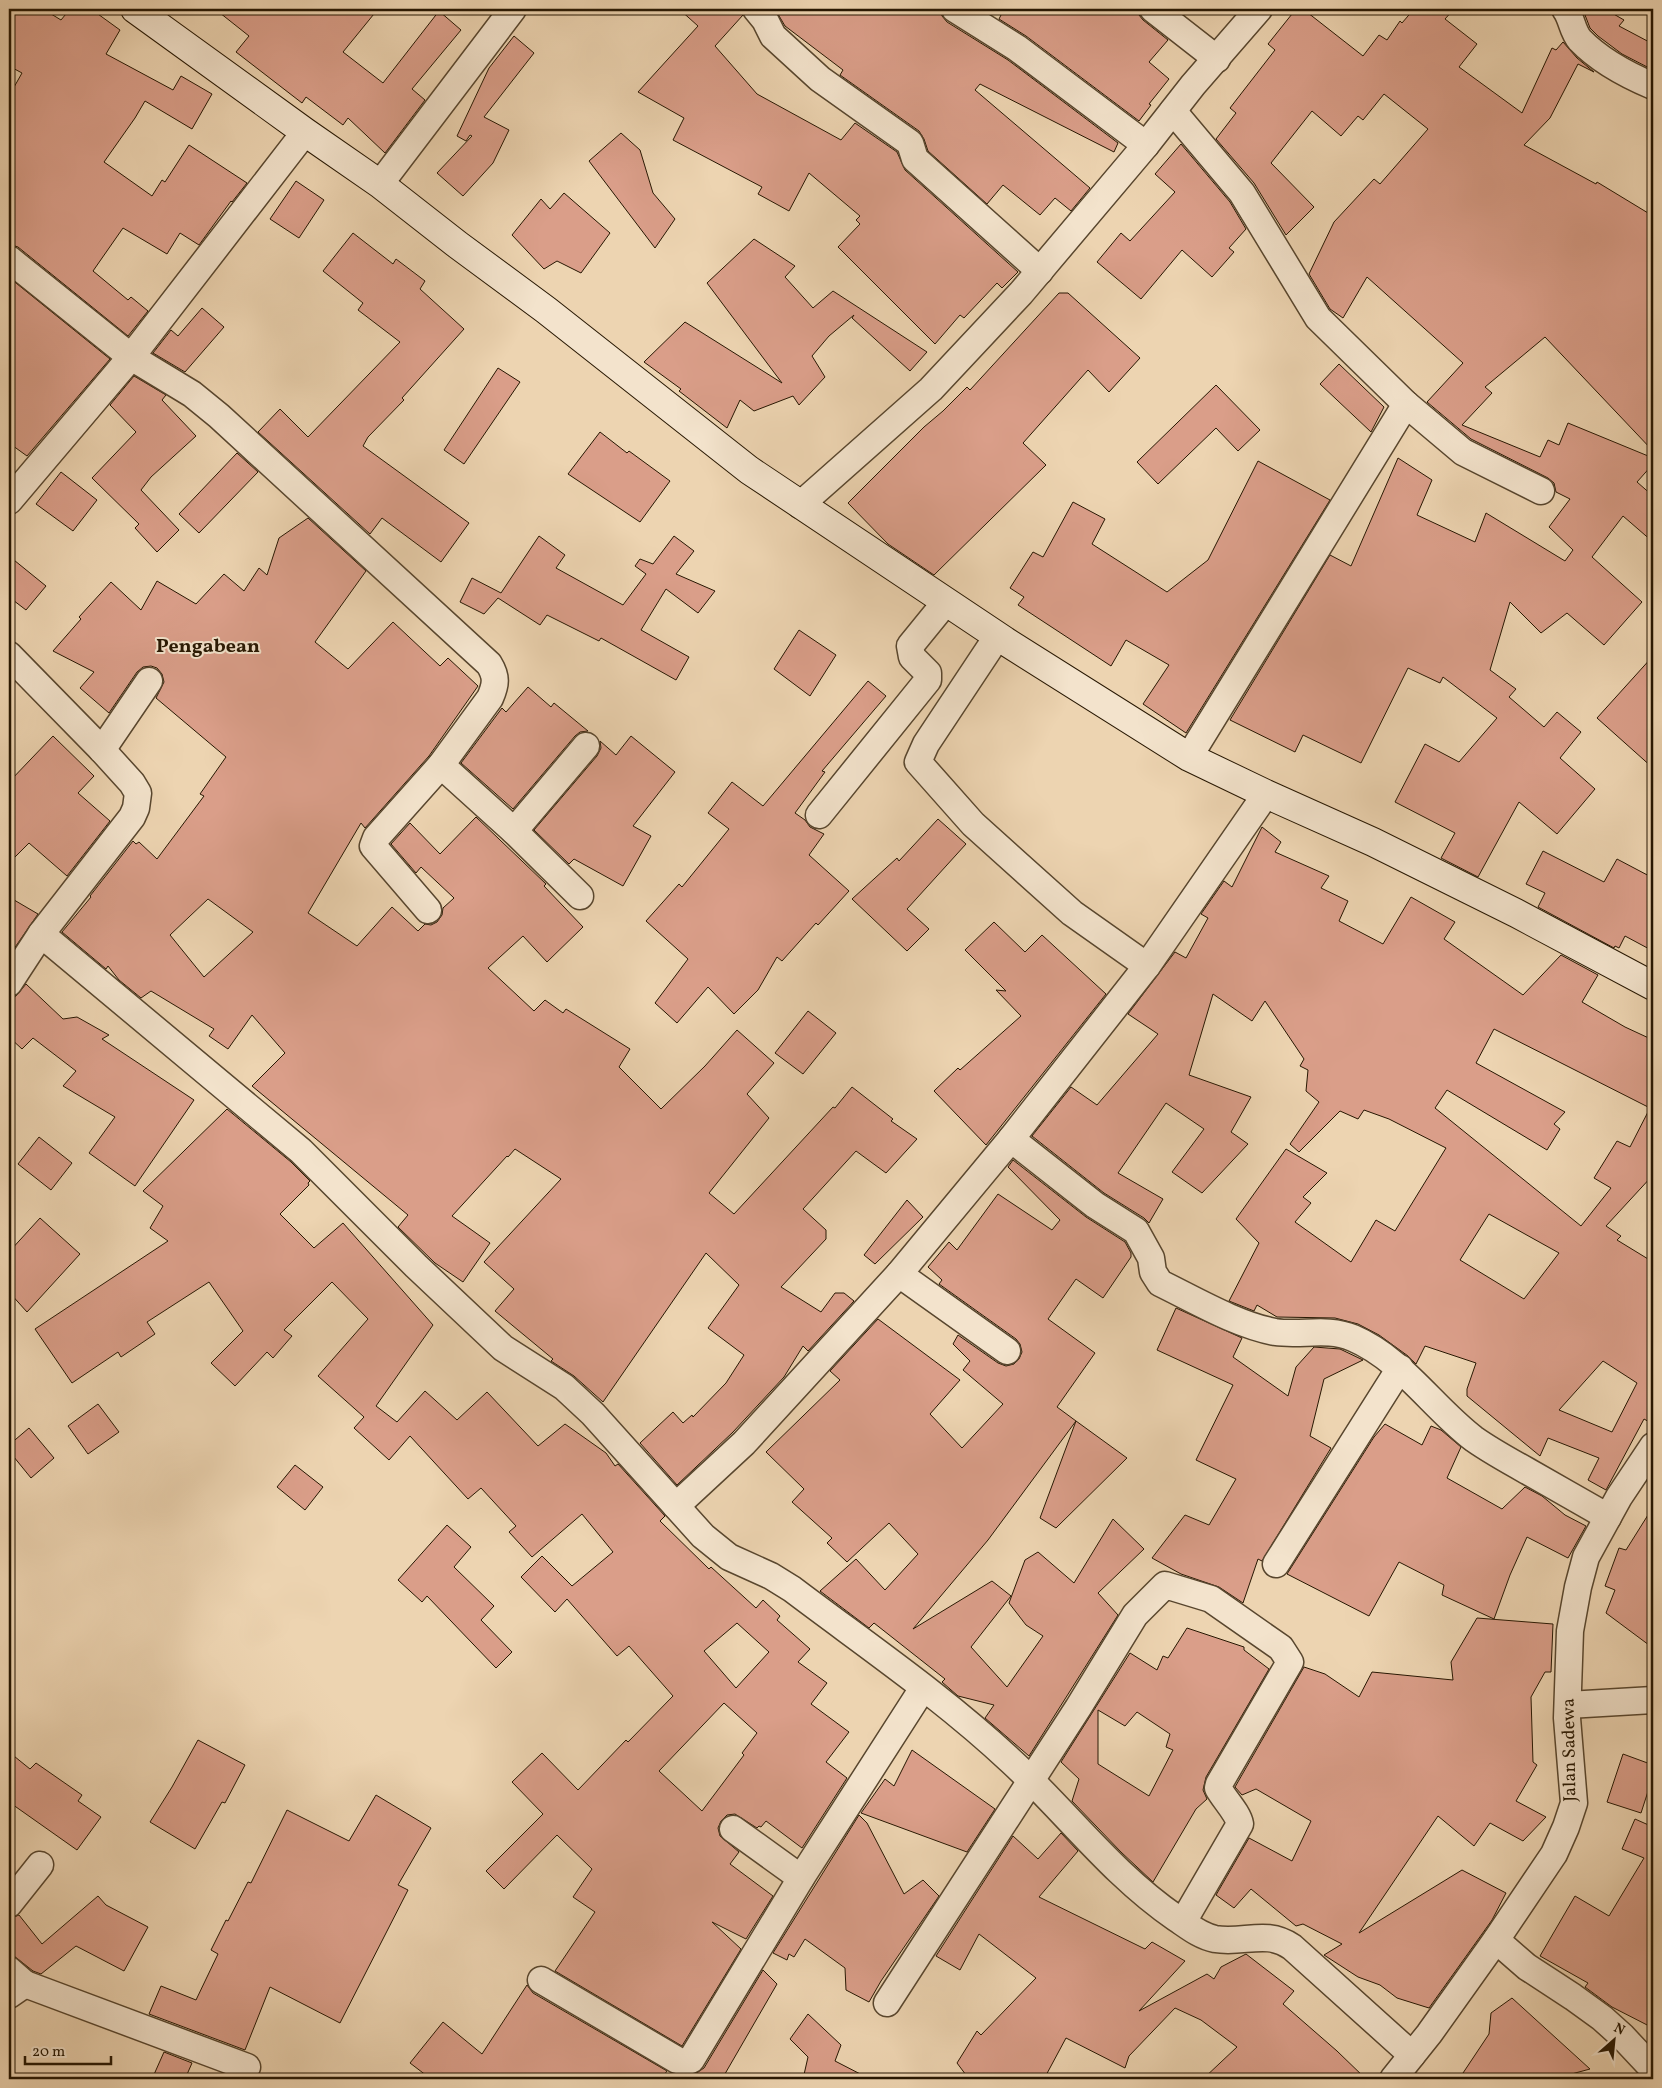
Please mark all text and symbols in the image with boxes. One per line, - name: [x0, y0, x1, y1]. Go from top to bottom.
- district label: Pengabean: [156, 633, 260, 661]
- street label: Jalan Sadewa: [1557, 1698, 1583, 1802]
- north arrow: [1590, 2016, 1640, 2066]
- text: N: [1610, 2019, 1628, 2041]
- scale bar: [25, 2033, 111, 2065]
- text: 20 m: [32, 2042, 65, 2063]

